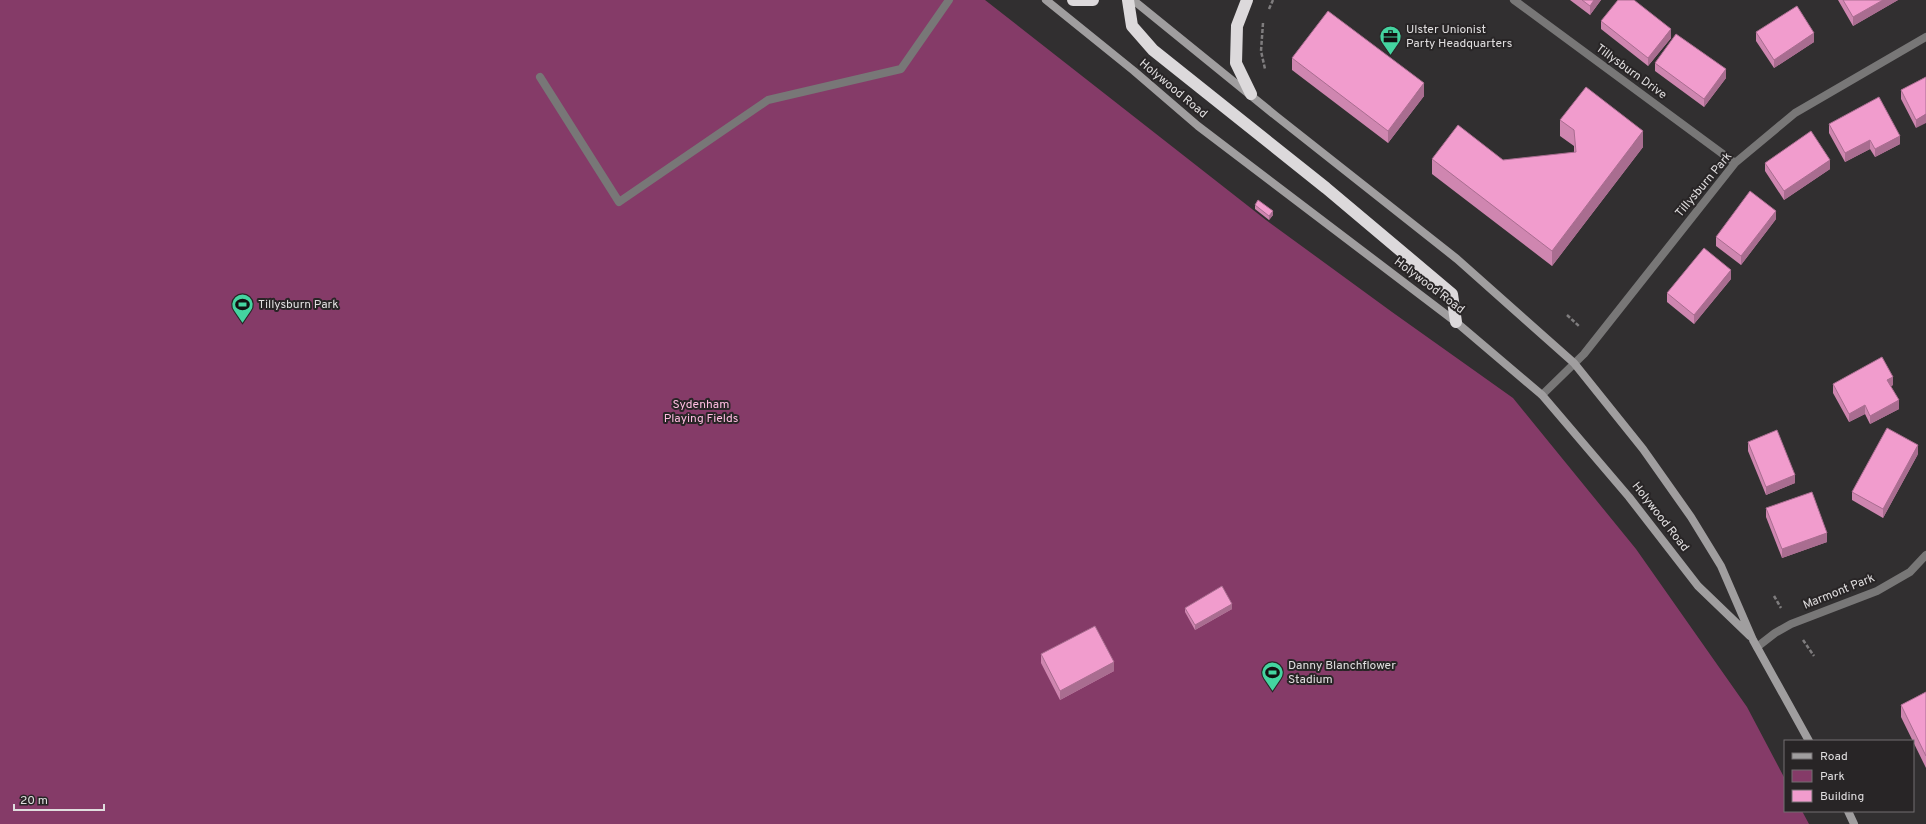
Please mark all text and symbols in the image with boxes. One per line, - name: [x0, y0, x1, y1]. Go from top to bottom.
- place label: Ulster Unionist Party Headquarters: [1406, 22, 1512, 52]
- office icon: Ulster Unionist Party Headquarters: [1378, 24, 1404, 57]
- street label: Tillysburn Drive: [1592, 41, 1670, 103]
- street label: Holywood Road: [1136, 56, 1210, 122]
- street label: Tillysburn Park: [1672, 149, 1736, 221]
- street label: Holywood Road: [1391, 254, 1467, 318]
- sports icon: Tillysburn Park: [230, 292, 256, 325]
- place label: Tillysburn Park: [258, 297, 339, 313]
- park label: Sydenham Playing Fields: [664, 397, 738, 427]
- street label: Holywood Road: [1628, 479, 1692, 555]
- street label: Marmont Park: [1801, 570, 1877, 614]
- place label: Danny Blanchflower Stadium: [1288, 658, 1396, 688]
- sports icon: Danny Blanchflower Stadium: [1259, 660, 1285, 693]
- legend: [1784, 740, 1914, 812]
- text: Road: [1820, 749, 1848, 765]
- text: Park: [1820, 769, 1845, 785]
- scale bar: [14, 786, 104, 812]
- text: Building: [1820, 789, 1864, 805]
- text: 20 m: [20, 793, 48, 809]

